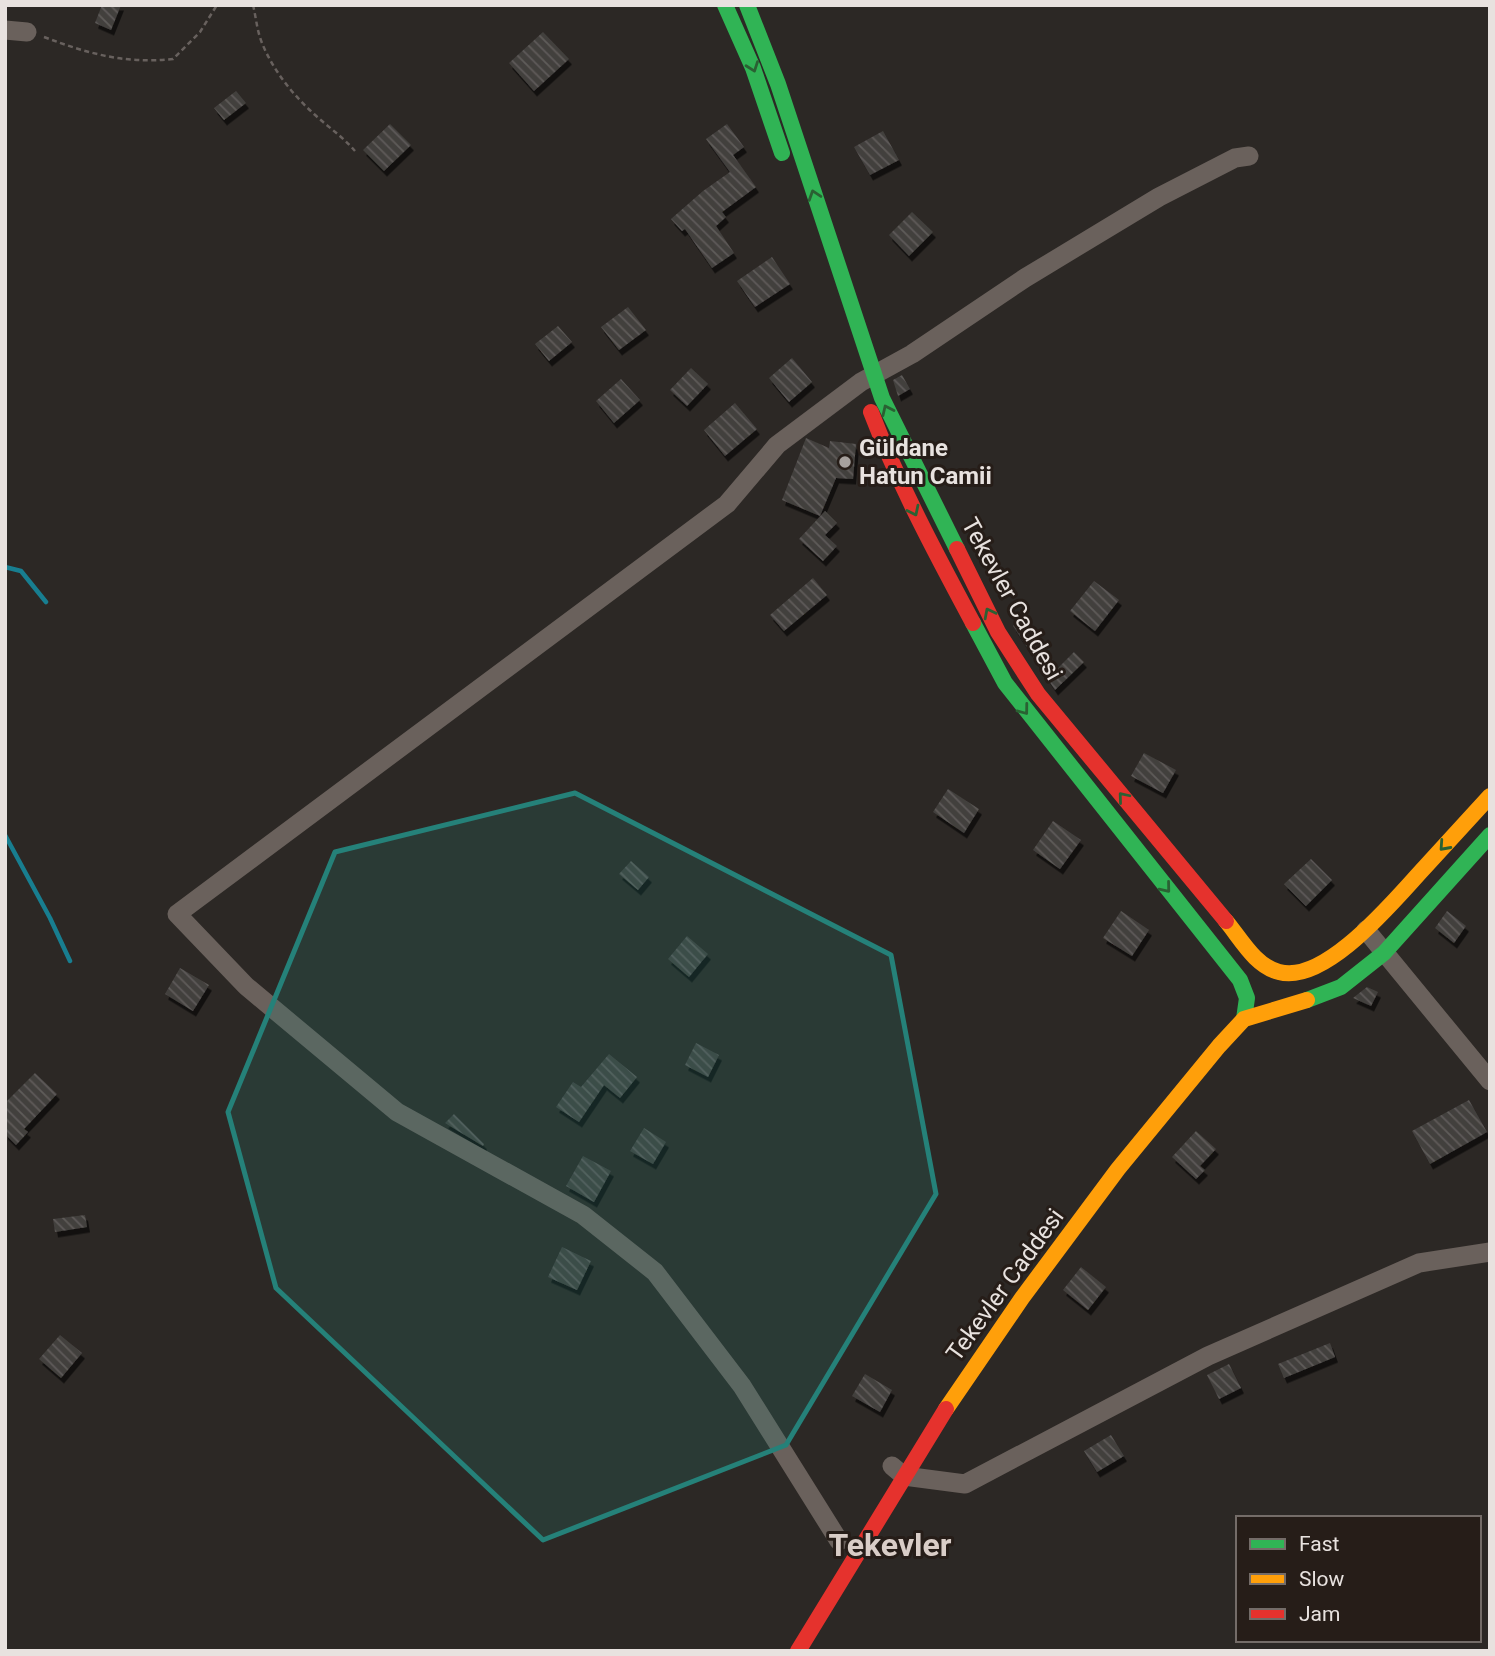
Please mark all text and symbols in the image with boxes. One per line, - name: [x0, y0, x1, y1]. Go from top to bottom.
- one-way arrow: [744, 61, 758, 73]
- one-way arrow: [808, 189, 823, 201]
- one-way arrow: [882, 405, 896, 417]
- place label: Güldane Hatun Camii: [859, 434, 992, 490]
- marker: Güldane Hatun Camii: [837, 454, 853, 470]
- one-way arrow: [906, 504, 920, 516]
- street label: Tekevler Caddesi: [956, 513, 1068, 685]
- one-way arrow: [984, 608, 998, 620]
- one-way arrow: [1016, 702, 1029, 714]
- one-way arrow: [1118, 792, 1131, 804]
- one-way arrow: [1440, 838, 1452, 851]
- one-way arrow: [1158, 879, 1170, 892]
- street label: Tekevler Caddesi: [940, 1203, 1070, 1367]
- legend: [1236, 1516, 1481, 1642]
- district label: Tekevler: [828, 1526, 952, 1564]
- text: Fast: [1299, 1532, 1340, 1556]
- text: Slow: [1299, 1567, 1345, 1591]
- text: Jam: [1299, 1602, 1340, 1626]

